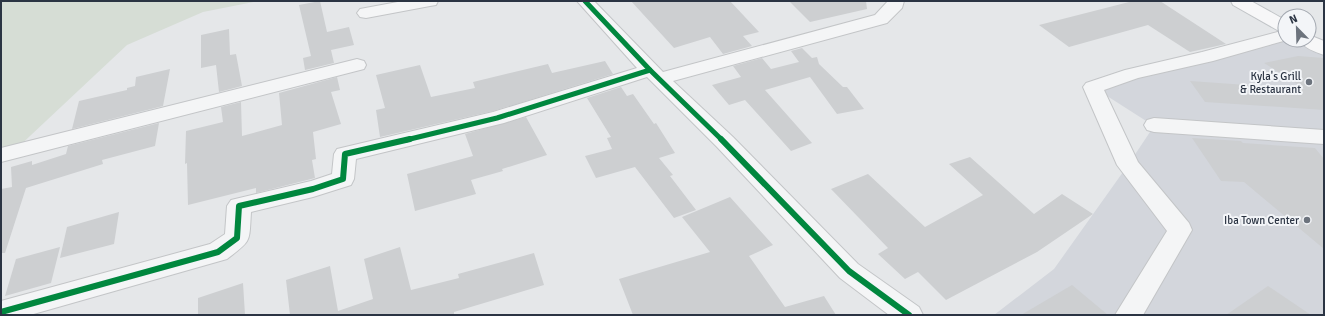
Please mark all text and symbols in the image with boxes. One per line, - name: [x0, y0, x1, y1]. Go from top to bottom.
- north arrow: [1277, 8, 1317, 48]
- text: N: [1287, 12, 1299, 27]
- place label: Kyla's Grill & Restaurant: [1240, 70, 1301, 96]
- marker: Kyla's Grill & Restaurant: [1304, 77, 1314, 87]
- place label: Iba Town Center: [1224, 214, 1299, 227]
- marker: Iba Town Center: [1302, 215, 1312, 225]

